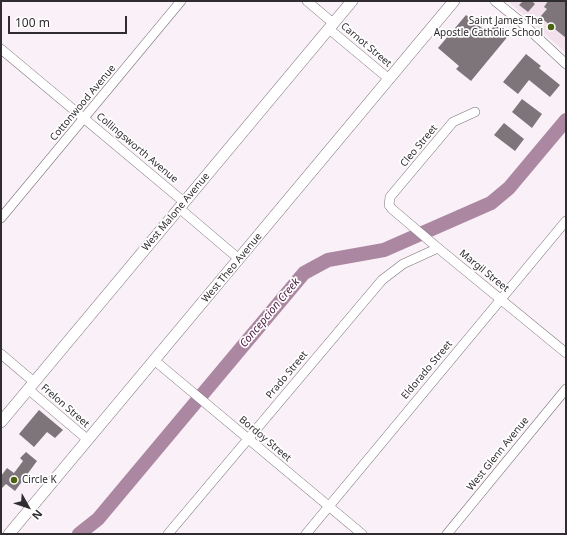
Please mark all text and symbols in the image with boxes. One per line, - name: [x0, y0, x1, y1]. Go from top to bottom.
- scale bar: [10, 8, 129, 34]
- text: 100 m: [15, 14, 50, 31]
- place label: Saint James The Apostle Catholic School: [434, 15, 543, 38]
- street label: Carnot Street: [338, 20, 394, 70]
- marker: Saint James The Apostle Catholic School: [546, 22, 556, 32]
- street label: Cottonwood Avenue: [48, 63, 118, 143]
- street label: Collingsworth Avenue: [94, 110, 180, 186]
- street label: Cleo Street: [398, 123, 440, 169]
- street label: West Malone Avenue: [140, 170, 212, 254]
- street label: West Theo Avenue: [199, 231, 265, 305]
- street label: Margil Street: [457, 247, 511, 295]
- water label: Concepcion Creek: [237, 276, 303, 350]
- street label: Eldorado Street: [399, 338, 455, 402]
- street label: Prado Street: [264, 349, 310, 401]
- street label: Frelon Street: [38, 382, 92, 430]
- street label: Bordoy Street: [237, 414, 293, 464]
- street label: West Glenn Avenue: [465, 415, 531, 493]
- place label: Circle K: [22, 474, 57, 486]
- marker: Circle K: [9, 475, 19, 485]
- north arrow: [8, 487, 48, 527]
- text: N: [29, 507, 46, 523]

